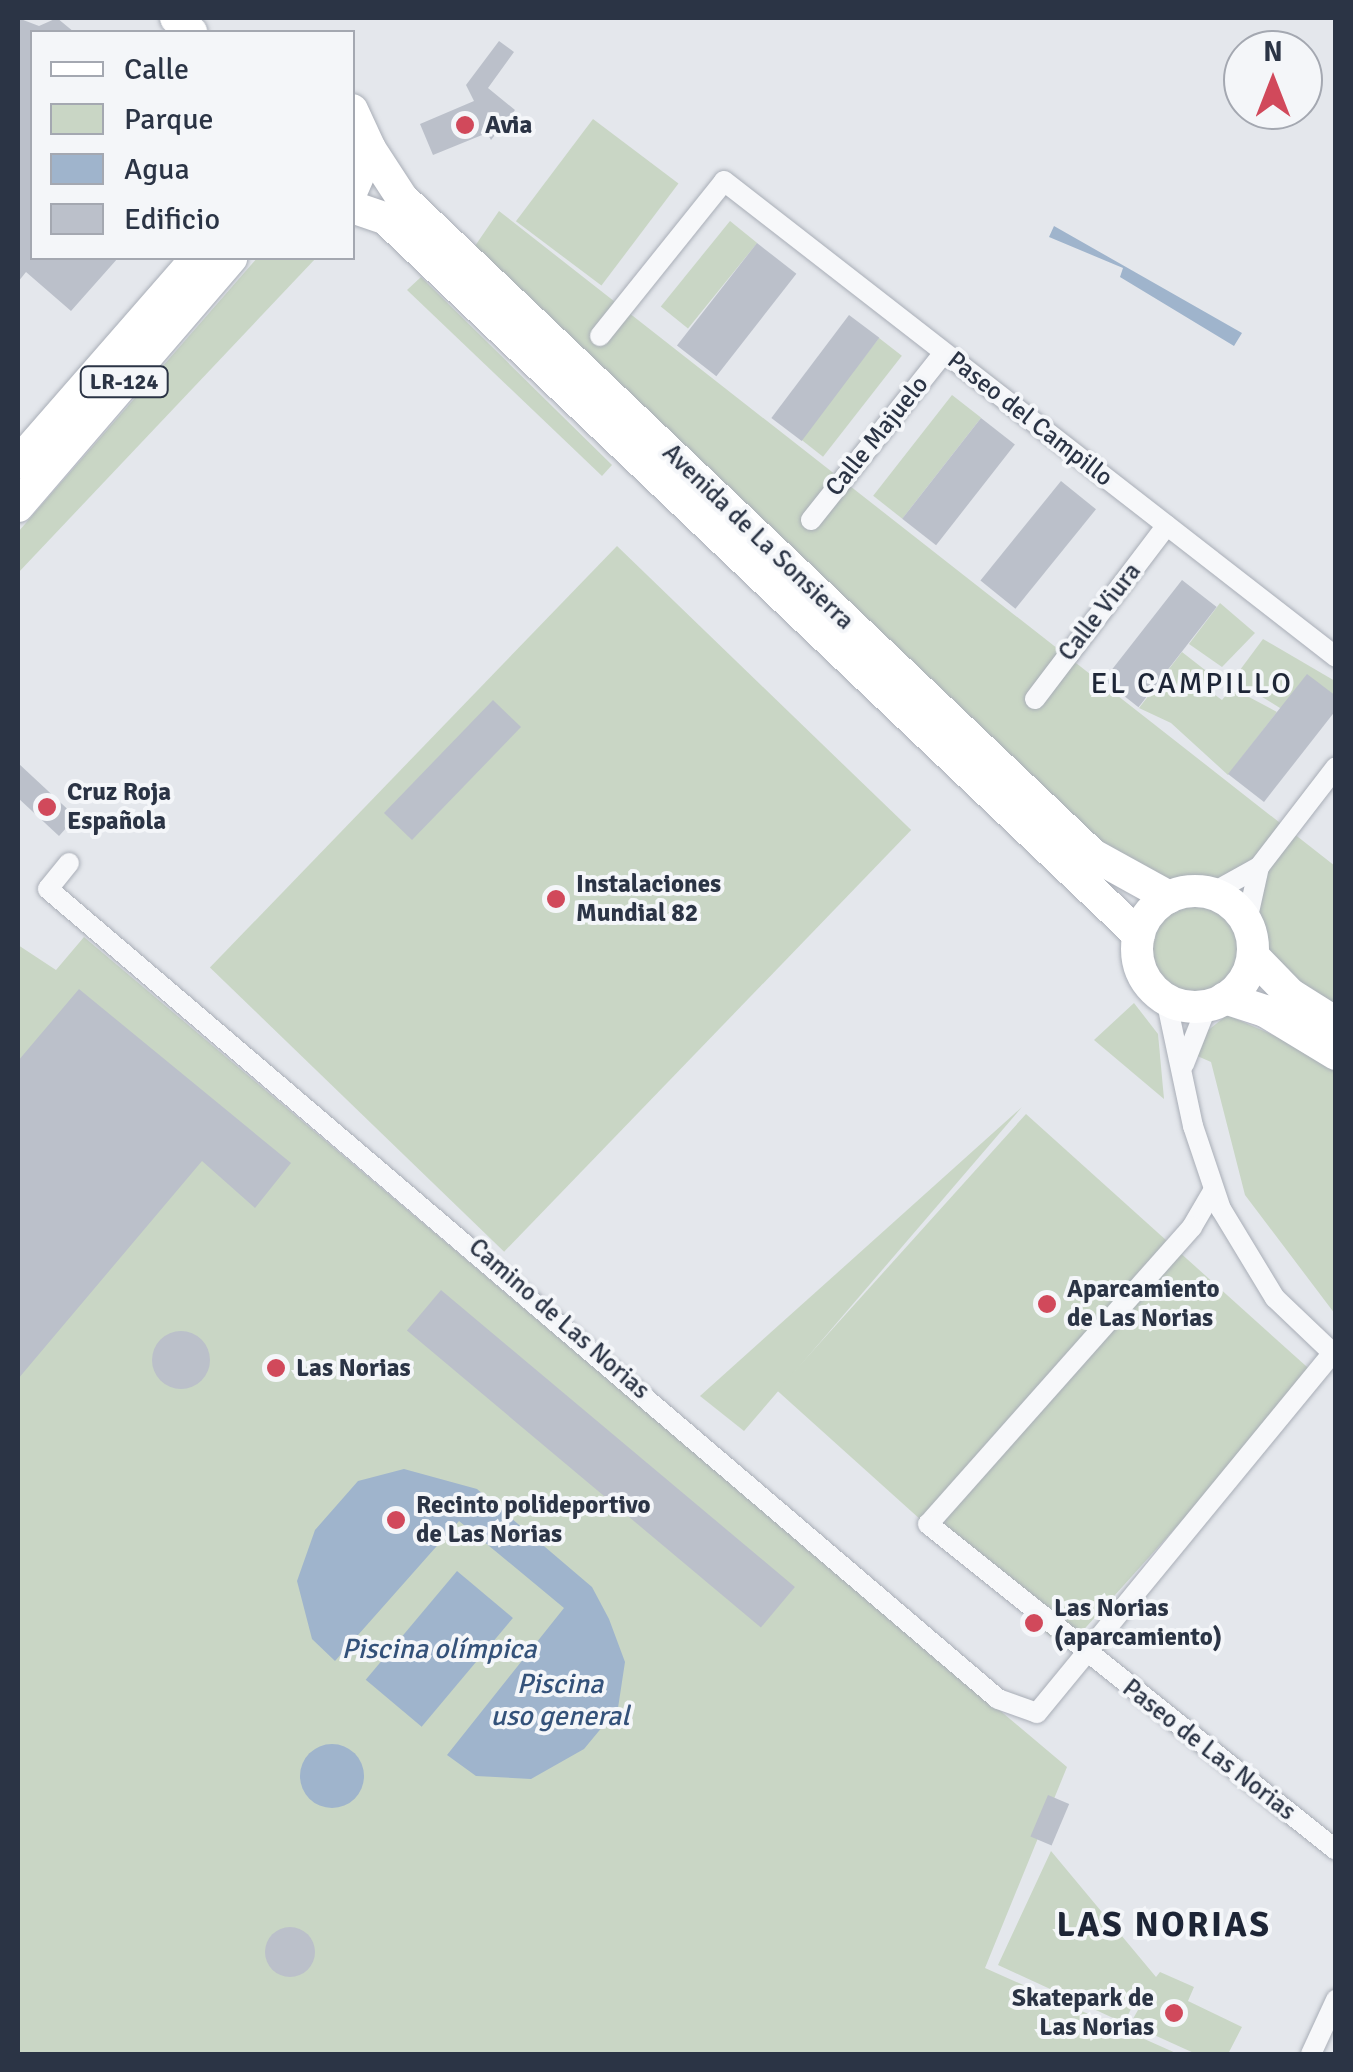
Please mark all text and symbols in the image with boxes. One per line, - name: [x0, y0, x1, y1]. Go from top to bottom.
- legend: [30, 30, 355, 260]
- north arrow: [1223, 30, 1323, 130]
- text: N: [1263, 35, 1283, 69]
- text: Calle: [124, 51, 189, 88]
- text: Parque: [124, 101, 214, 138]
- place label: Avia: [485, 110, 532, 140]
- marker: Avia: [454, 114, 476, 136]
- text: Agua: [124, 151, 190, 188]
- text: Edificio: [124, 201, 220, 238]
- street label: Paseo del Campillo: [941, 345, 1119, 493]
- road number: LR-124: [79, 365, 169, 399]
- street label: Calle Majuelo: [819, 370, 935, 502]
- street label: Avenida de La Sonsierra: [656, 438, 860, 636]
- street label: Calle Viura: [1052, 557, 1148, 667]
- district label: EL CAMPILLO: [1091, 666, 1293, 702]
- place label: Cruz Roja Española: [67, 778, 171, 837]
- marker: Cruz Roja Española: [36, 796, 58, 818]
- place label: Instalaciones Mundial 82: [576, 870, 721, 929]
- marker: Instalaciones Mundial 82: [545, 888, 567, 910]
- street label: Camino de Las Norias: [463, 1232, 655, 1406]
- place label: Aparcamiento de Las Norias: [1067, 1275, 1219, 1334]
- marker: Aparcamiento de Las Norias: [1036, 1293, 1058, 1315]
- place label: Las Norias: [296, 1353, 411, 1383]
- marker: Las Norias: [265, 1357, 287, 1379]
- place label: Recinto polideportivo de Las Norias: [416, 1491, 651, 1550]
- marker: Recinto polideportivo de Las Norias: [385, 1509, 407, 1531]
- place label: Las Norias (aparcamiento): [1054, 1594, 1222, 1653]
- marker: Las Norias (aparcamiento): [1023, 1612, 1045, 1634]
- water label: Piscina olímpica: [342, 1632, 536, 1666]
- water label: Piscina uso general: [491, 1667, 629, 1733]
- street label: Paseo de Las Norias: [1116, 1673, 1302, 1827]
- district label: LAS NORIAS: [1057, 1904, 1271, 1946]
- place label: Skatepark de Las Norias: [1012, 1984, 1154, 2043]
- marker: Skatepark de Las Norias: [1163, 2002, 1185, 2024]

